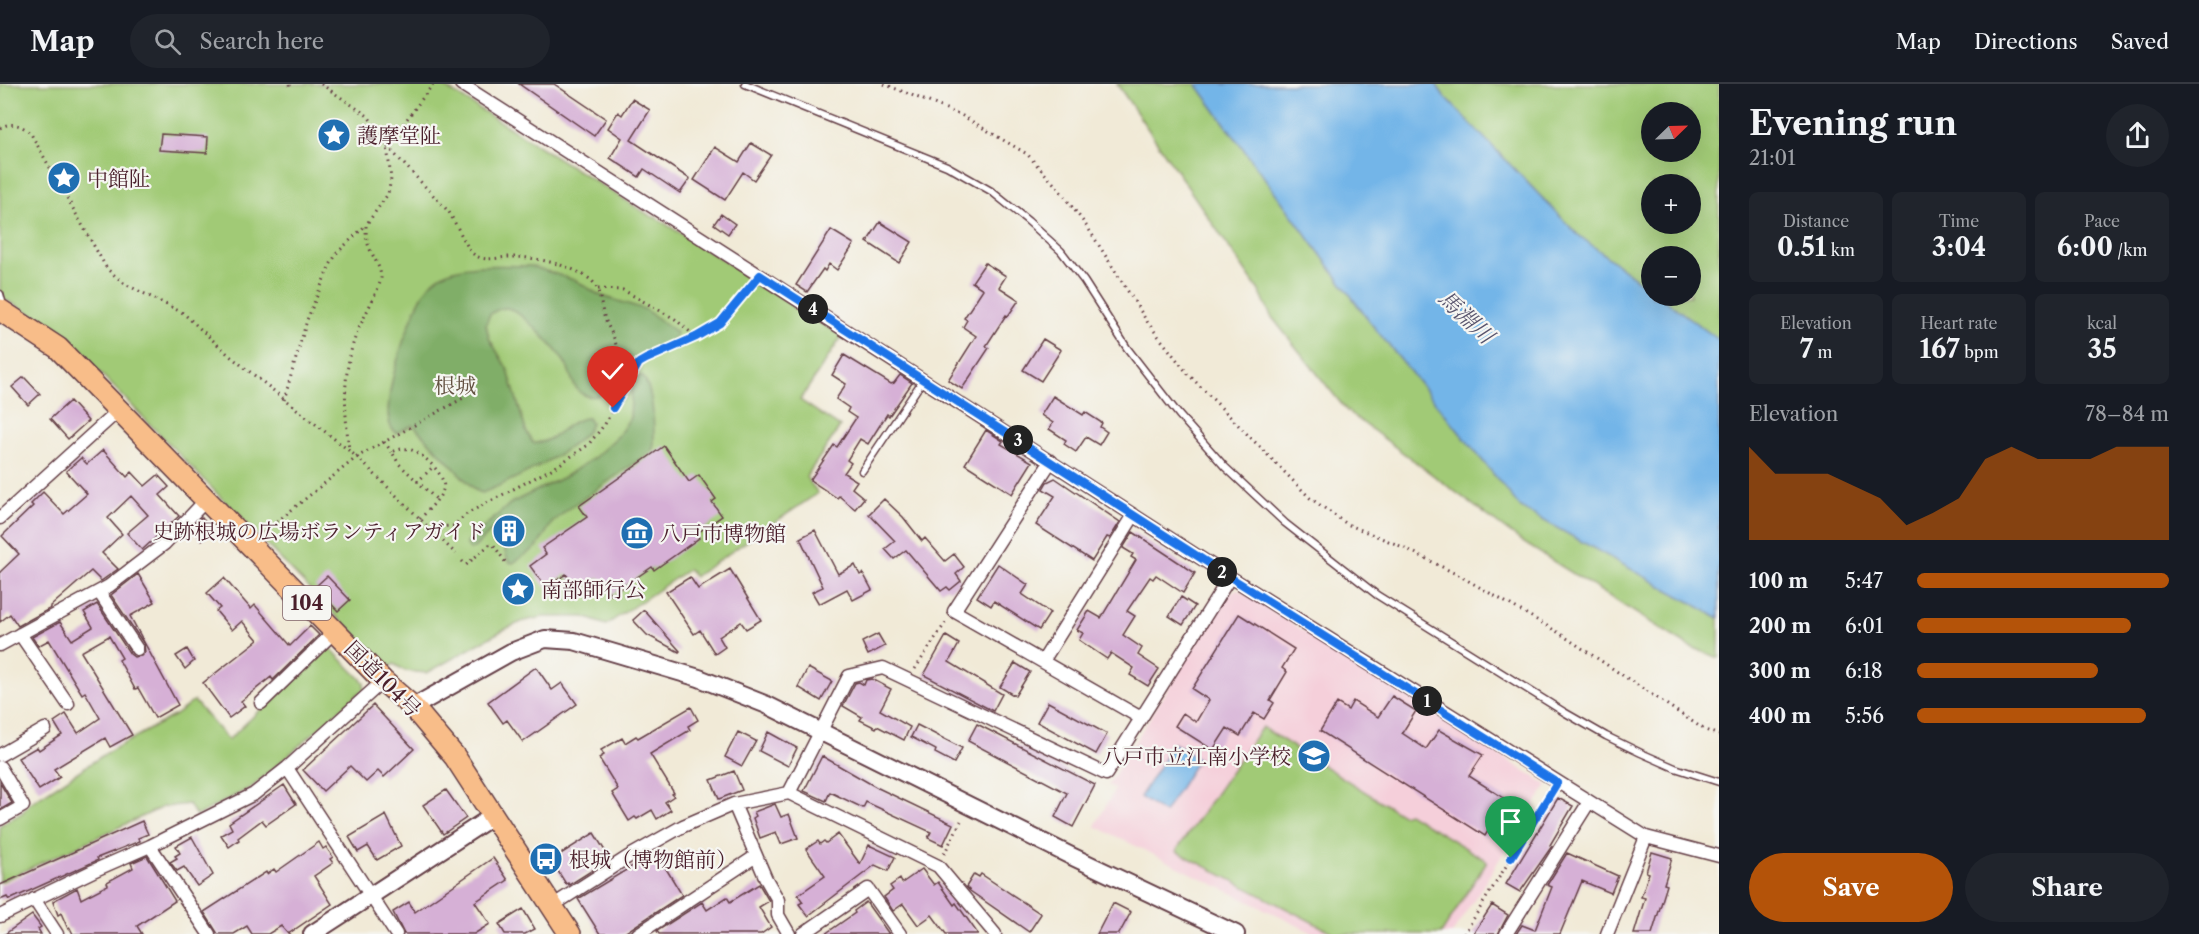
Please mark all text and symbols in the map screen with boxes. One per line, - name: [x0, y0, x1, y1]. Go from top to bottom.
- search box: [130, 14, 550, 68]
- text: Map: [30, 24, 94, 58]
- icon: search: [151, 25, 184, 58]
- text: Search here: [199, 28, 324, 55]
- text: Map: [1896, 29, 1941, 54]
- text: Directions: [1974, 29, 2078, 54]
- text: Saved: [2111, 29, 2169, 54]
- north arrow: [1641, 102, 1701, 162]
- map controls: [1641, 102, 1701, 306]
- text: Evening run: [1749, 103, 1957, 144]
- button: share: [2106, 104, 2169, 167]
- place icon: 護摩堂阯: [316, 117, 352, 153]
- place label: 護摩堂阯: [357, 123, 441, 148]
- text: 21:01: [1749, 146, 1796, 170]
- place icon: 中館阯: [46, 160, 82, 196]
- place label: 中館阯: [87, 166, 150, 191]
- button: +: [1641, 174, 1701, 234]
- text: Distance: [1783, 211, 1849, 231]
- text: Time: [1939, 211, 1979, 231]
- text: Pace: [2084, 211, 2120, 231]
- text: 0.51: [1777, 231, 1827, 263]
- text: 3:04: [1932, 231, 1986, 263]
- text: 6:00: [2057, 231, 2113, 263]
- text: km: [1827, 240, 1855, 260]
- text: /km: [2113, 240, 2147, 260]
- button: −: [1641, 246, 1701, 306]
- water label: 馬淵川: [1433, 285, 1501, 351]
- pin: 4: [798, 294, 828, 324]
- text: 4: [808, 299, 818, 319]
- text: Elevation: [1780, 313, 1852, 333]
- text: Heart rate: [1920, 313, 1998, 333]
- text: kcal: [2087, 313, 2117, 333]
- text: 7: [1800, 333, 1813, 365]
- text: 167: [1919, 333, 1960, 365]
- text: 35: [2087, 333, 2117, 365]
- text: m: [1813, 342, 1832, 362]
- text: bpm: [1960, 342, 1999, 362]
- pin: [587, 346, 638, 408]
- icon: check: [596, 355, 629, 388]
- park label: 根城: [434, 373, 476, 398]
- text: Elevation: [1749, 402, 1838, 426]
- text: 78–84 m: [2085, 402, 2169, 426]
- pin: 3: [1003, 425, 1033, 455]
- text: 3: [1013, 430, 1023, 450]
- building icon: 史跡根城の広場ボランティアガイド: [491, 513, 527, 549]
- museum icon: 八戸市博物館: [619, 515, 655, 551]
- place label: 史跡根城の広場ボランティアガイド: [153, 519, 486, 544]
- place label: 八戸市博物館: [660, 521, 786, 546]
- pin: 2: [1207, 557, 1237, 587]
- text: 2: [1217, 562, 1227, 582]
- text: 100 m: [1749, 569, 1808, 593]
- text: 5:47: [1845, 569, 1883, 593]
- place icon: 南部師行公: [500, 571, 536, 607]
- place label: 南部師行公: [541, 577, 646, 602]
- road number: 104: [283, 586, 331, 620]
- text: 200 m: [1749, 614, 1811, 638]
- text: 6:01: [1845, 614, 1883, 638]
- street label: 国道104号: [340, 636, 426, 722]
- text: 300 m: [1749, 659, 1811, 683]
- text: 6:18: [1845, 659, 1883, 683]
- pin: 1: [1412, 686, 1442, 716]
- text: 1: [1423, 691, 1431, 711]
- text: 400 m: [1749, 704, 1811, 728]
- text: 5:56: [1845, 704, 1884, 728]
- school or university icon: 八戸市立江南小学校: [1296, 738, 1332, 774]
- place label: 八戸市立江南小学校: [1102, 744, 1291, 769]
- pin: [1485, 796, 1536, 858]
- icon: arrive: [1494, 805, 1527, 838]
- bus stop icon: 根城（博物館前）: [528, 841, 564, 877]
- place label: 根城（博物館前）: [569, 847, 737, 872]
- button: Save: [1749, 853, 1953, 922]
- button: Share: [1965, 853, 2169, 922]

